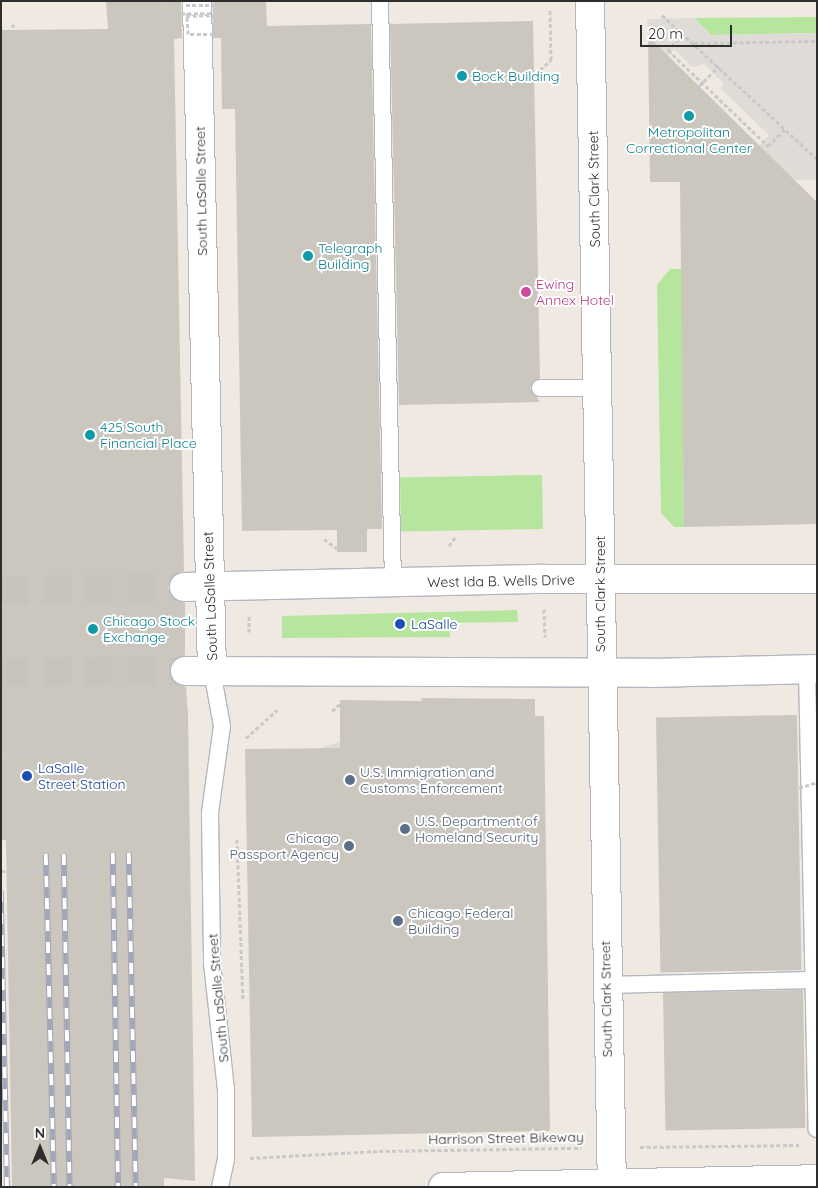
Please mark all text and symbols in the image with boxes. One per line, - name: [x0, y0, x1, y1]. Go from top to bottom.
- scale bar: [643, 15, 736, 47]
- text: 20 m: [648, 24, 683, 43]
- place label: Bock Building: [472, 68, 560, 84]
- marker: Bock Building: [456, 70, 468, 82]
- marker: Metropolitan Correctional Center: [683, 110, 695, 122]
- place label: Metropolitan Correctional Center: [626, 124, 752, 156]
- street label: South LaSalle Street: [191, 126, 211, 256]
- street label: South Clark Street: [585, 131, 603, 247]
- place label: Telegraph Building: [318, 240, 382, 272]
- marker: Telegraph Building: [302, 250, 314, 262]
- place label: Ewing Annex Hotel: [536, 276, 614, 308]
- marker: Ewing Annex Hotel: [520, 286, 532, 298]
- place label: 425 South Financial Place: [100, 419, 197, 452]
- marker: 425 South Financial Place: [84, 429, 96, 441]
- street label: South LaSalle Street: [199, 531, 221, 661]
- street label: South Clark Street: [592, 536, 608, 652]
- street label: West Ida B. Wells Drive: [427, 571, 575, 591]
- place label: Chicago Stock Exchange: [103, 613, 195, 646]
- place label: LaSalle: [411, 616, 457, 632]
- marker: LaSalle: [393, 617, 407, 631]
- marker: Chicago Stock Exchange: [87, 623, 99, 635]
- place label: LaSalle Street Station: [38, 760, 125, 792]
- place label: U.S. Immigration and Customs Enforcement: [360, 764, 503, 796]
- marker: LaSalle Street Station: [20, 769, 34, 783]
- marker: U.S. Immigration and Customs Enforcement: [344, 774, 356, 786]
- place label: U.S. Department of Homeland Security: [415, 813, 538, 846]
- marker: U.S. Department of Homeland Security: [399, 823, 411, 835]
- place label: Chicago Passport Agency: [229, 830, 339, 862]
- marker: Chicago Passport Agency: [343, 840, 355, 852]
- place label: Chicago Federal Building: [408, 905, 514, 938]
- marker: Chicago Federal Building: [392, 915, 404, 927]
- street label: South LaSalle Street: [204, 933, 232, 1063]
- street label: South Clark Street: [597, 941, 615, 1057]
- north arrow: [15, 1123, 65, 1173]
- text: N: [35, 1124, 45, 1142]
- street label: Harrison Street Bikeway: [428, 1128, 584, 1148]

